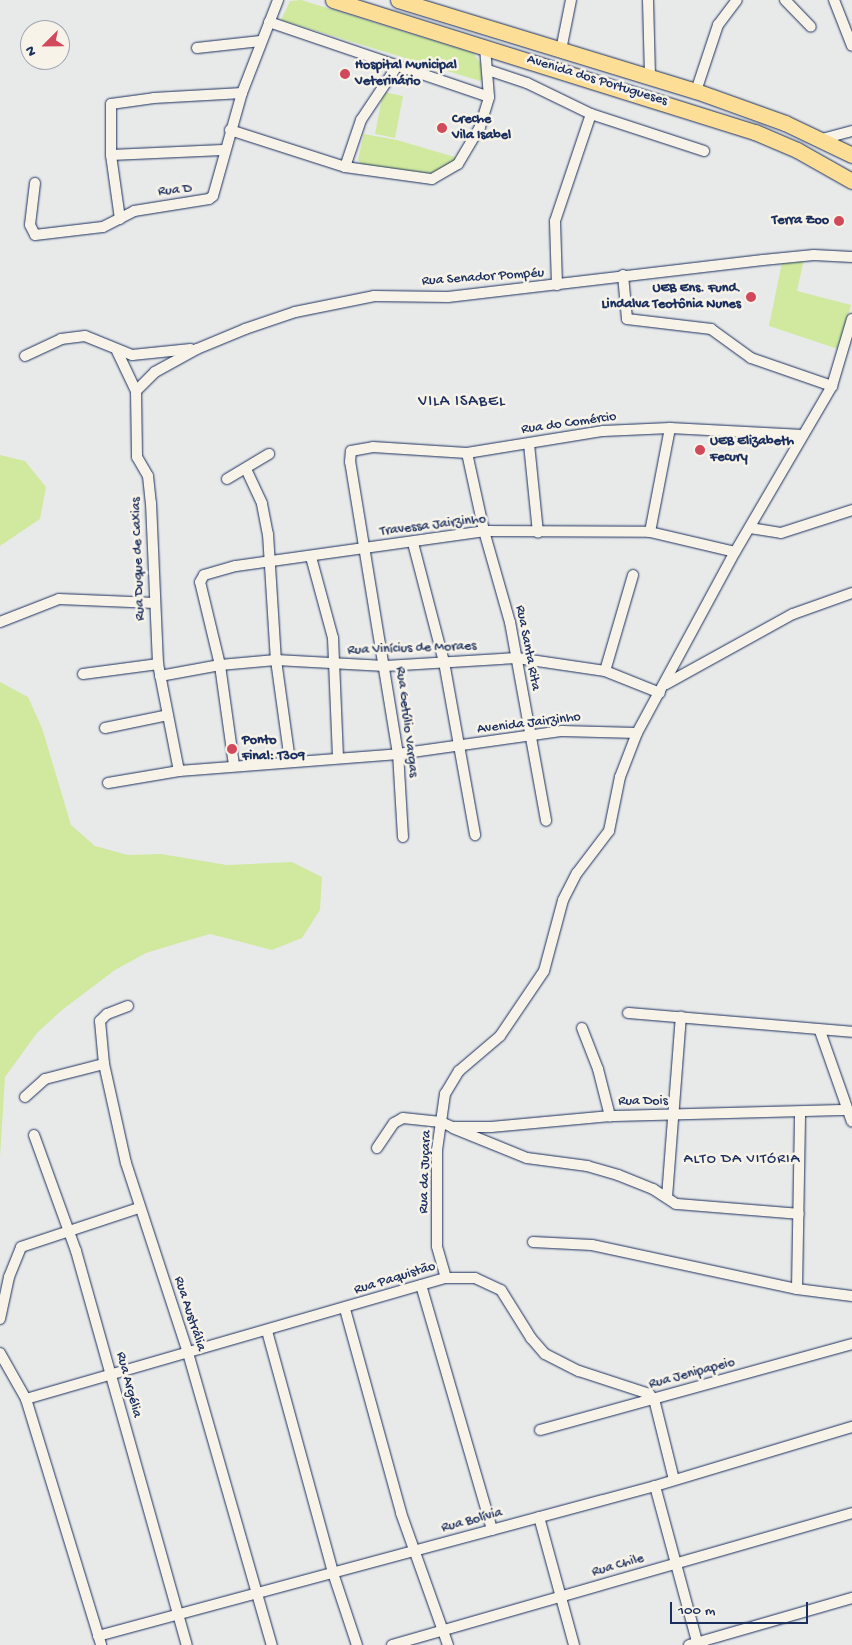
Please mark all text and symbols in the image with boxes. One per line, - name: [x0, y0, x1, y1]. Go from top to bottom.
- north arrow: [20, 20, 70, 70]
- text: N: [22, 43, 41, 58]
- street label: Avenida dos Portugueses: [525, 52, 669, 110]
- place label: Hospital Municipal Veterinário: [355, 58, 457, 90]
- marker: Hospital Municipal Veterinário: [339, 68, 351, 80]
- place label: Creche Vila Isabel: [452, 112, 511, 144]
- marker: Creche Vila Isabel: [436, 122, 448, 134]
- street label: Rua D: [157, 181, 193, 201]
- place label: Terra Zoo: [772, 213, 829, 229]
- marker: Terra Zoo: [833, 215, 845, 227]
- street label: Rua Senador Pompéu: [421, 265, 545, 291]
- place label: UEB Ens. Fund. Lindalva Teotônia Nunes: [601, 281, 741, 314]
- marker: UEB Ens. Fund. Lindalva Teotônia Nunes: [745, 291, 757, 303]
- district label: VILA ISABEL: [417, 393, 507, 413]
- street label: Rua do Comércio: [520, 409, 618, 439]
- place label: UEB Elizabeth Fecury: [710, 434, 794, 467]
- marker: UEB Elizabeth Fecury: [694, 444, 706, 456]
- street label: Rua Duque de Caxias: [128, 497, 150, 621]
- street label: Travessa Jairzinho: [379, 511, 487, 541]
- street label: Rua Santa Rita: [510, 604, 544, 692]
- street label: Rua Vinícius de Moraes: [347, 638, 477, 660]
- street label: Rua Getúlio Vargas: [391, 666, 421, 778]
- street label: Avenida Jairzinho: [476, 709, 582, 739]
- place label: Ponto Final: T309: [242, 733, 305, 766]
- marker: Ponto Final: T309: [226, 743, 238, 755]
- street label: Rua Dois: [618, 1094, 668, 1110]
- street label: Rua da Juçara: [416, 1130, 436, 1214]
- district label: ALTO DA VITÓRIA: [682, 1151, 802, 1169]
- street label: Rua Paquistão: [352, 1259, 438, 1299]
- street label: Rua Austrália: [169, 1275, 209, 1353]
- street label: Rua Argélia: [111, 1350, 145, 1420]
- street label: Rua Jenipapeio: [647, 1354, 737, 1394]
- street label: Rua Bolívia: [440, 1505, 504, 1537]
- street label: Rua Chile: [590, 1551, 646, 1581]
- scale bar: [672, 1592, 810, 1624]
- text: 100 m: [678, 1602, 715, 1620]

